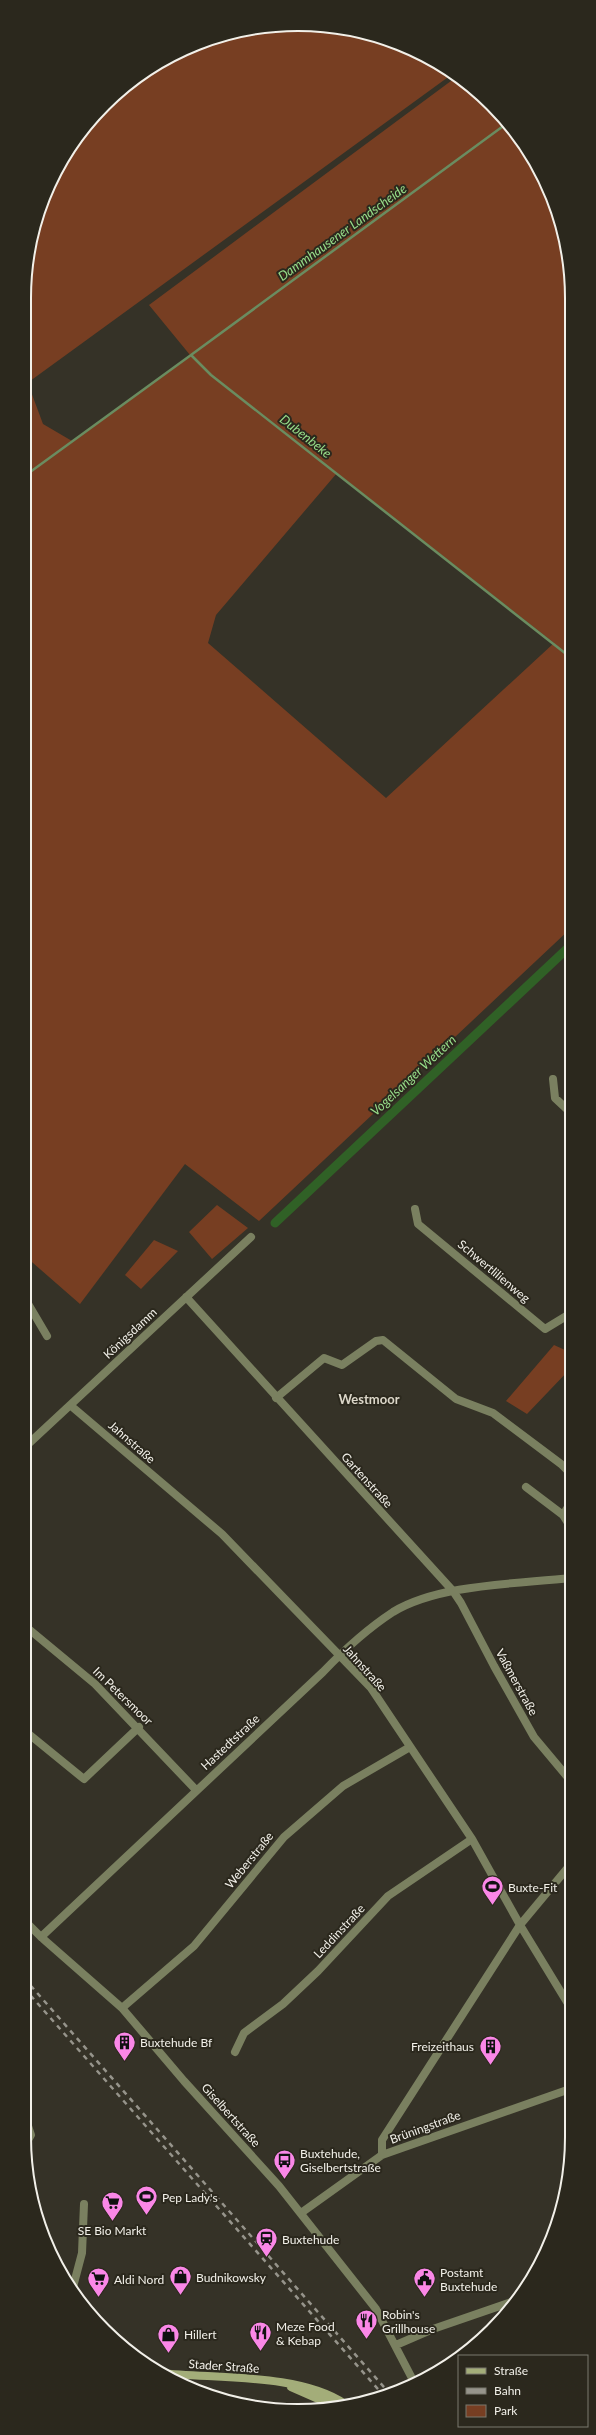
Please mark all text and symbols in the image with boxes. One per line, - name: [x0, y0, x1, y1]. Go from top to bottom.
- water label: Dammhausener Landscheide: [275, 180, 409, 284]
- water label: Dubenbeke: [277, 411, 335, 461]
- water label: Vogelsanger Wettern: [367, 1031, 459, 1119]
- street label: Schwertlilienweg: [455, 1236, 533, 1306]
- street label: Königsdamm: [100, 1304, 160, 1362]
- district label: Westmoor: [338, 1391, 400, 1407]
- street label: Jahnstraße: [105, 1418, 159, 1466]
- street label: Gartenstraße: [338, 1449, 396, 1511]
- street label: Jahnstraße: [340, 1642, 390, 1694]
- street label: Vaßmerstraße: [493, 1646, 541, 1718]
- street label: Im Petersmoor: [90, 1664, 156, 1729]
- street label: Hastedtstraße: [198, 1711, 262, 1773]
- street label: Weberstraße: [222, 1829, 276, 1891]
- sports icon: Buxte-Fit: [479, 1874, 505, 1907]
- place label: Buxte-Fit: [508, 1880, 558, 1895]
- street label: Leddinstraße: [310, 1901, 368, 1961]
- building icon: Buxtehude Bf: [111, 2029, 137, 2062]
- building icon: Freizeithaus: [477, 2033, 503, 2066]
- place label: Buxtehude Bf: [140, 2035, 213, 2050]
- place label: Freizeithaus: [411, 2039, 474, 2054]
- street label: Giselbertstraße: [198, 2080, 264, 2150]
- street label: Brüningstraße: [388, 2107, 462, 2147]
- place label: Buxtehude, Giselbertstraße: [300, 2146, 381, 2175]
- bus stop icon: Buxtehude, Giselbertstraße: [271, 2147, 297, 2180]
- sports icon: Pep Lady's: [133, 2184, 159, 2217]
- supermarket icon: SE Bio Markt: [99, 2190, 125, 2223]
- place label: Pep Lady's: [162, 2190, 218, 2205]
- place label: SE Bio Markt: [78, 2223, 147, 2238]
- station icon: Buxtehude: [253, 2226, 279, 2259]
- place label: Buxtehude: [282, 2232, 339, 2247]
- shop icon: Budnikowsky: [167, 2264, 193, 2297]
- place label: Postamt Buxtehude: [440, 2265, 497, 2294]
- supermarket icon: Aldi Nord: [85, 2266, 111, 2299]
- public building icon: Postamt Buxtehude: [411, 2266, 437, 2299]
- place label: Budnikowsky: [196, 2270, 267, 2285]
- place label: Aldi Nord: [114, 2272, 164, 2287]
- place label: Robin's Grillhouse: [382, 2307, 435, 2336]
- restaurant icon: Robin's Grillhouse: [354, 2308, 380, 2341]
- place label: Meze Food & Kebap: [276, 2319, 335, 2348]
- restaurant icon: Meze Food & Kebap: [248, 2320, 274, 2353]
- shop icon: Hillert: [155, 2321, 181, 2354]
- place label: Hillert: [184, 2327, 217, 2342]
- legend: [458, 2355, 588, 2427]
- street label: Stader Straße: [188, 2356, 260, 2376]
- text: Straße: [494, 2363, 528, 2378]
- text: Bahn: [494, 2383, 521, 2398]
- text: Park: [494, 2403, 518, 2418]

